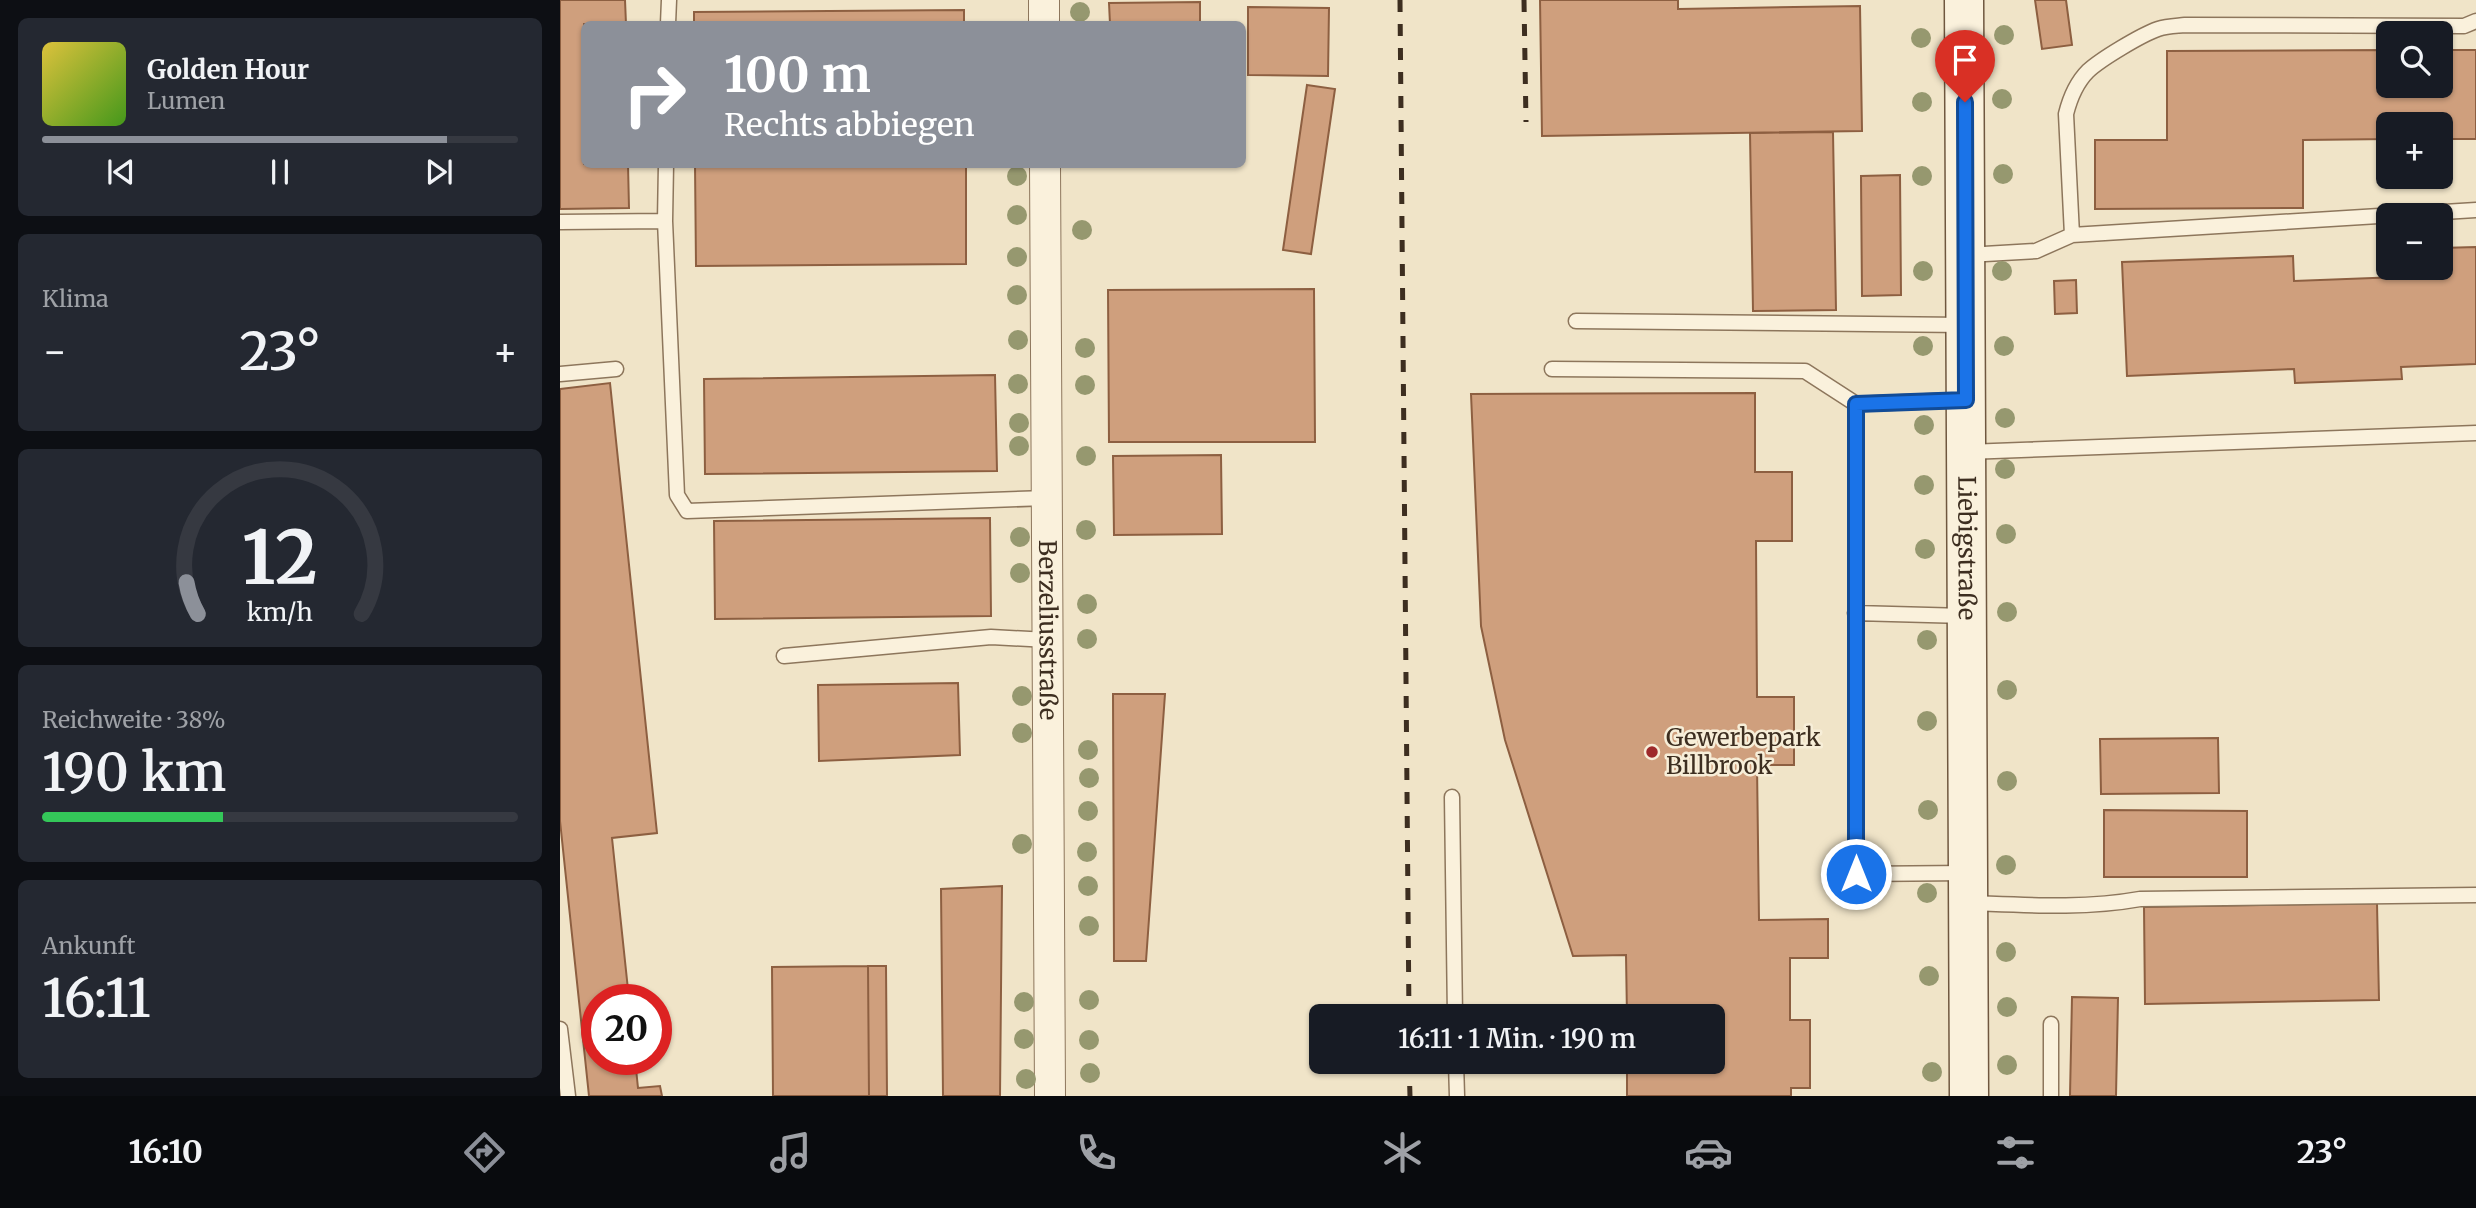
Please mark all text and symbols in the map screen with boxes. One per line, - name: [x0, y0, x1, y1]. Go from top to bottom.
- map controls: [2376, 21, 2453, 280]
- button: search: [2376, 21, 2453, 98]
- pin: [1935, 30, 1995, 102]
- icon: arrive: [1946, 41, 1984, 79]
- text: 100 m: [724, 44, 871, 105]
- icon: right: [609, 49, 700, 140]
- text: Golden Hour: [147, 53, 309, 86]
- text: Lumen: [147, 86, 225, 115]
- text: Rechts abbiegen: [724, 105, 975, 145]
- button: +: [2376, 112, 2453, 189]
- icon: previous: [102, 153, 140, 191]
- icon: pause: [261, 153, 299, 191]
- icon: next: [420, 153, 458, 191]
- button: −: [2376, 203, 2453, 280]
- text: Klima: [42, 284, 109, 313]
- text: 23°: [239, 319, 321, 384]
- text: −: [42, 328, 67, 375]
- text: +: [493, 328, 518, 375]
- street label: Liebigstraße: [1951, 476, 1983, 620]
- text: 12: [242, 512, 318, 604]
- street label: Berzeliusstraße: [1032, 540, 1064, 720]
- text: km/h: [247, 596, 313, 628]
- text: Reichweite · 38%: [42, 705, 226, 734]
- place label: Gewerbepark Billbrook: [1666, 722, 1821, 781]
- text: 190 km: [42, 740, 226, 805]
- marker: Gewerbepark Billbrook: [1644, 744, 1660, 760]
- position arrow: [1819, 837, 1893, 911]
- text: Ankunft: [42, 931, 135, 960]
- text: 16:11: [42, 966, 151, 1031]
- speed limit sign: 20: [581, 984, 672, 1075]
- text: 16:11 · 1 Min. · 190 m: [1398, 1022, 1636, 1055]
- icon: directions: [460, 1128, 509, 1177]
- icon: music: [766, 1128, 815, 1177]
- icon: phone: [1072, 1128, 1121, 1177]
- icon: climate: [1378, 1128, 1427, 1177]
- icon: car: [1684, 1128, 1733, 1177]
- icon: filters: [1991, 1128, 2040, 1177]
- text: 16:10: [129, 1132, 203, 1172]
- text: 23°: [2297, 1132, 2347, 1172]

